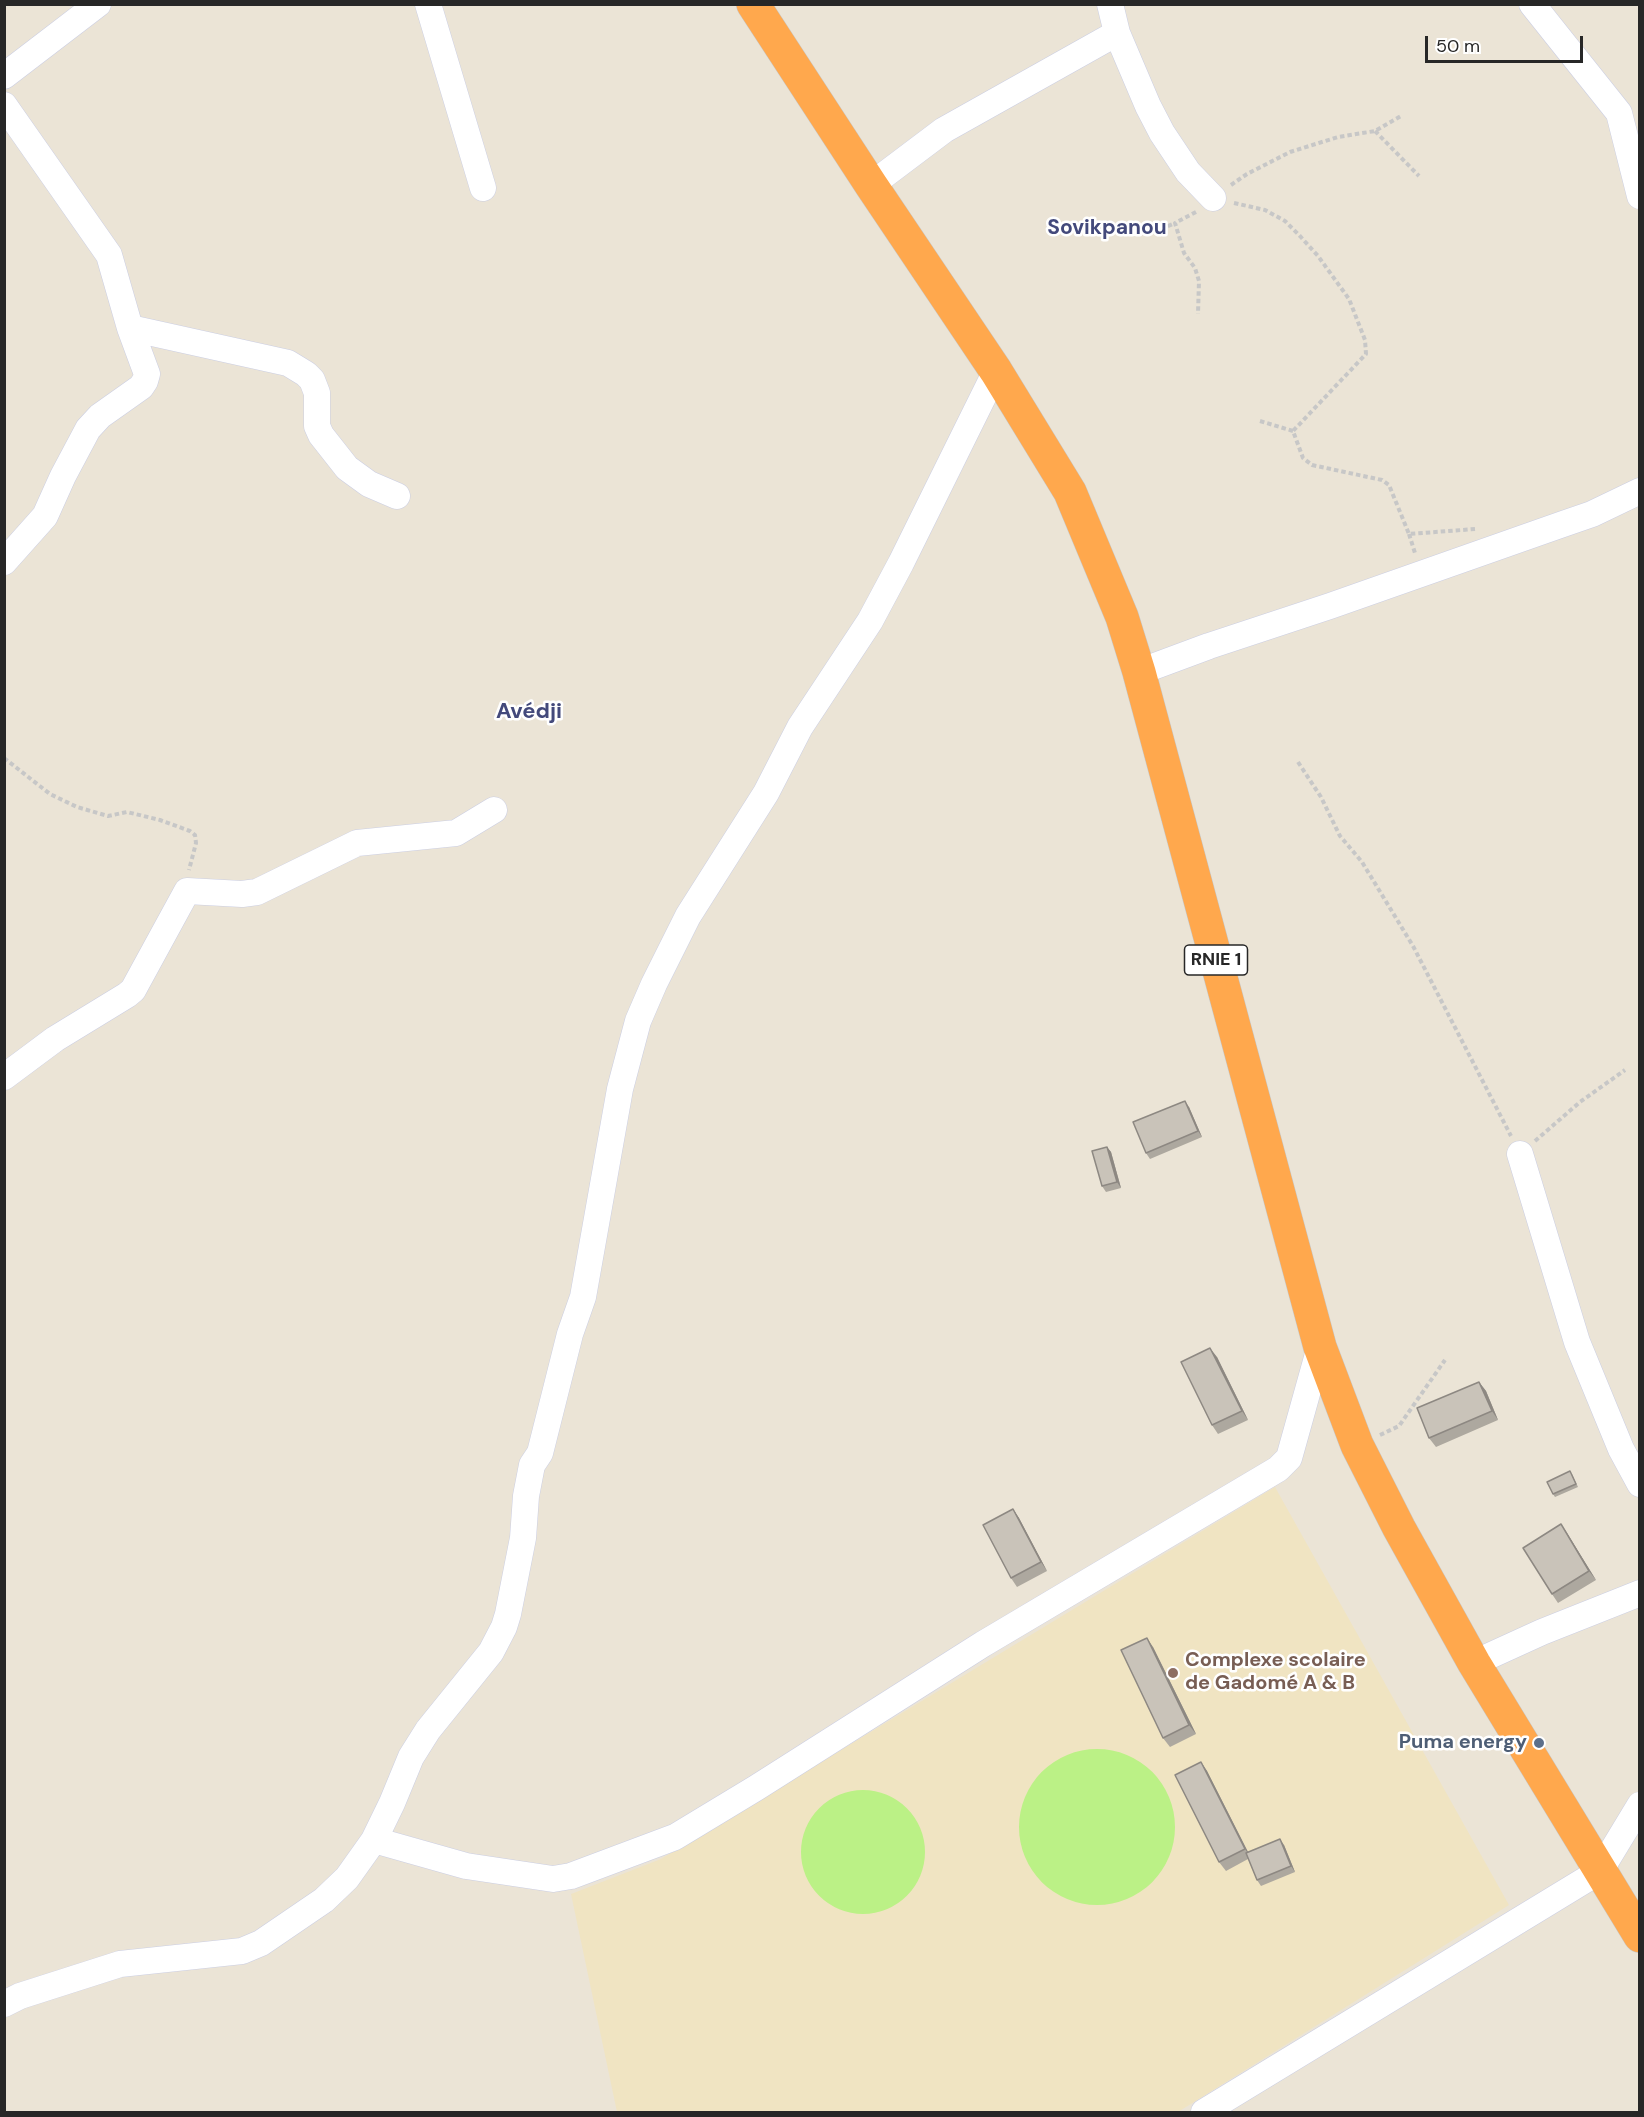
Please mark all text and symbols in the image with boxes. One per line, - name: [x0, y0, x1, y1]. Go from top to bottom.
- scale bar: [1428, 24, 1586, 62]
- text: 50 m: [1436, 34, 1480, 58]
- district label: Sovikpanou: [1047, 215, 1167, 241]
- district label: Avédji: [496, 699, 562, 725]
- road number: RNIE 1: [1184, 945, 1248, 975]
- place label: Complexe scolaire de Gadomé A & B: [1185, 1649, 1366, 1696]
- marker: Complexe scolaire de Gadomé A & B: [1166, 1666, 1180, 1680]
- place label: Puma energy: [1399, 1731, 1527, 1755]
- marker: Puma energy: [1532, 1736, 1546, 1750]

